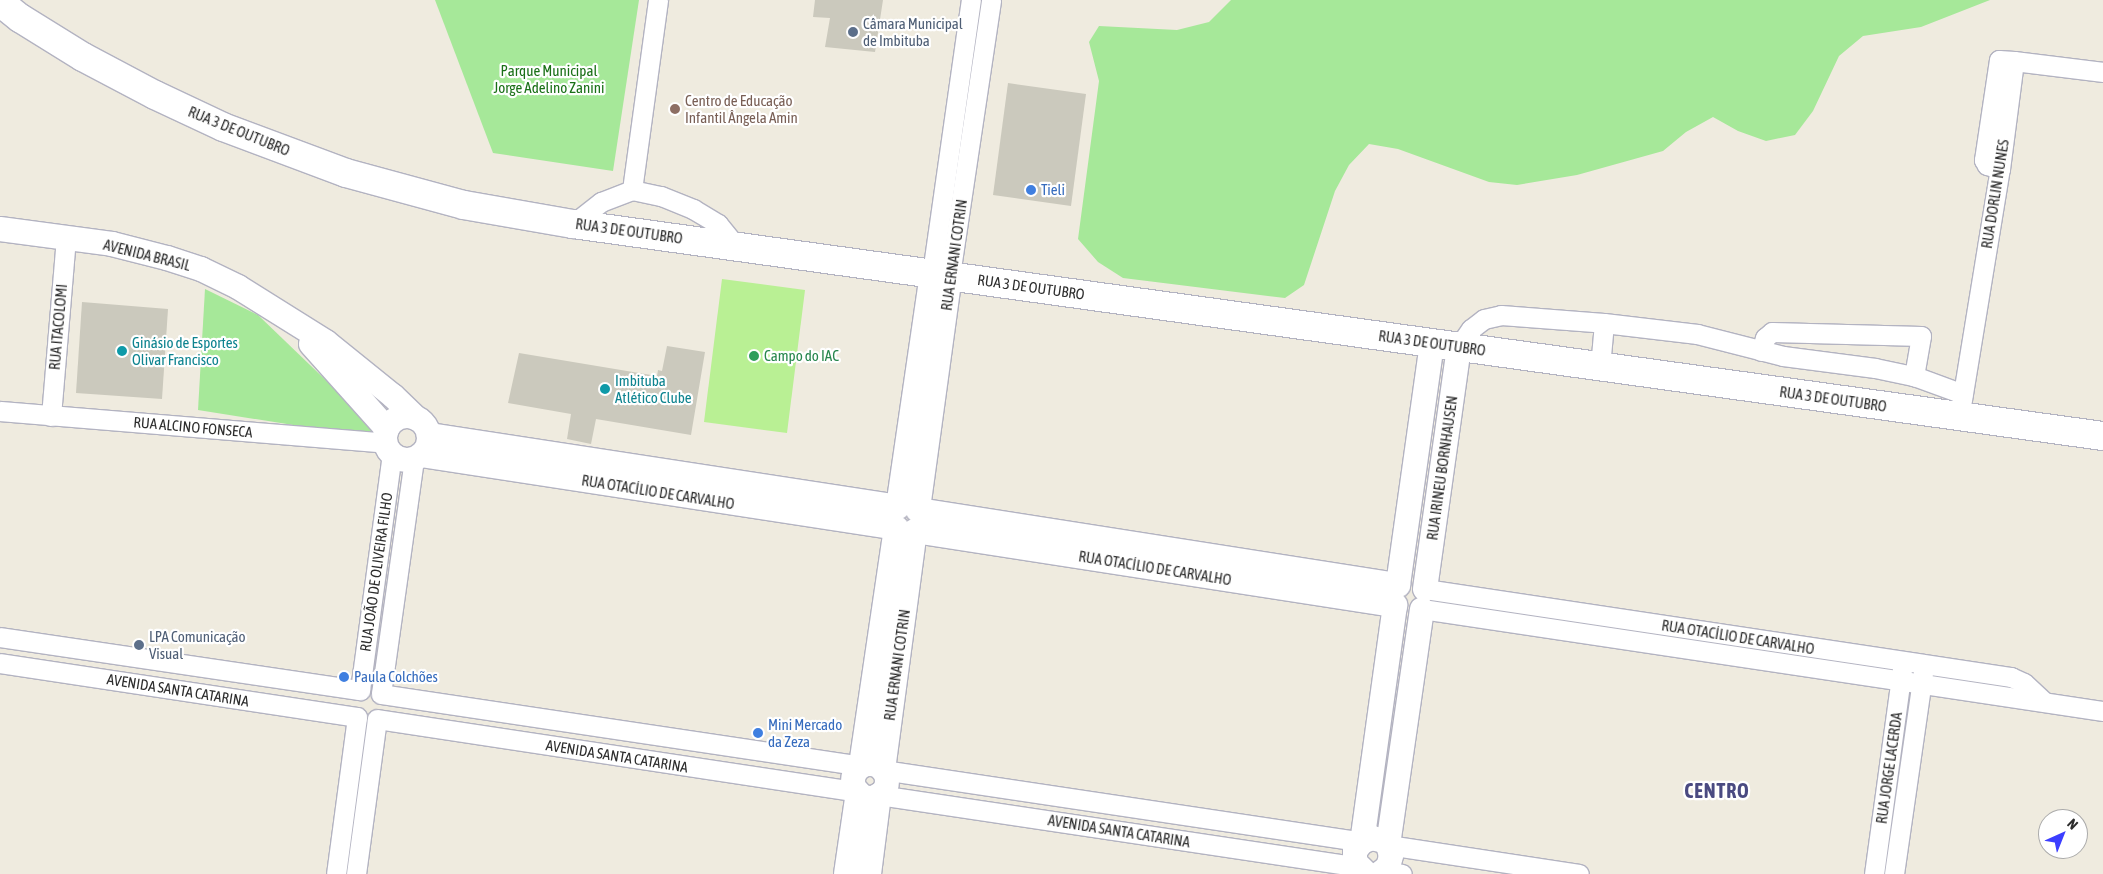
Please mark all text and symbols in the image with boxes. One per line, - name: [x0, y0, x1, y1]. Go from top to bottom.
- place label: Câmara Municipal de Imbituba: [863, 14, 963, 49]
- marker: Câmara Municipal de Imbituba: [847, 26, 859, 38]
- park label: Parque Municipal Jorge Adelino Zanini: [493, 61, 605, 96]
- place label: Centro de Educação Infantil Ângela Amin: [685, 91, 798, 126]
- street label: RUA 3 DE OUTUBRO: [186, 102, 292, 160]
- marker: Centro de Educação Infantil Ângela Amin: [669, 103, 681, 115]
- street label: RUA DORLIN NUNES: [1977, 138, 2013, 250]
- place label: Tieli: [1041, 181, 1065, 199]
- marker: Tieli: [1025, 184, 1037, 196]
- street label: RUA ERNANI COTRIN: [937, 198, 971, 312]
- street label: RUA 3 DE OUTUBRO: [574, 215, 684, 247]
- street label: AVENIDA BRASIL: [102, 235, 192, 275]
- street label: RUA 3 DE OUTUBRO: [976, 271, 1086, 303]
- street label: RUA ITACOLOMI: [45, 283, 71, 371]
- street label: RUA 3 DE OUTUBRO: [1377, 327, 1487, 359]
- place label: Ginásio de Esportes Olivar Francisco: [132, 333, 238, 368]
- marker: Ginásio de Esportes Olivar Francisco: [116, 345, 128, 357]
- place label: Campo do IAC: [764, 347, 839, 365]
- marker: Campo do IAC: [748, 350, 760, 362]
- place label: Imbituba Atlético Clube: [615, 371, 692, 406]
- marker: Imbituba Atlético Clube: [599, 383, 611, 395]
- street label: RUA 3 DE OUTUBRO: [1778, 383, 1888, 415]
- street label: RUA IRINEU BORNHAUSEN: [1423, 395, 1461, 541]
- street label: RUA ALCINO FONSECA: [133, 413, 253, 441]
- street label: RUA OTACÍLIO DE CARVALHO: [580, 471, 736, 513]
- street label: RUA JOÃO DE OLIVEIRA FILHO: [356, 491, 396, 653]
- street label: RUA OTACÍLIO DE CARVALHO: [1077, 547, 1233, 589]
- street label: RUA ERNANI COTRIN: [880, 608, 914, 722]
- street label: RUA OTACÍLIO DE CARVALHO: [1660, 616, 1816, 658]
- place label: LPA Comunicação Visual: [149, 627, 246, 662]
- marker: LPA Comunicação Visual: [133, 639, 145, 651]
- place label: Paula Colchões: [354, 668, 438, 686]
- street label: AVENIDA SANTA CATARINA: [106, 670, 250, 710]
- marker: Paula Colchões: [338, 671, 350, 683]
- street label: RUA JORGE LACERDA: [1872, 711, 1906, 825]
- place label: Mini Mercado da Zeza: [768, 715, 842, 750]
- marker: Mini Mercado da Zeza: [752, 727, 764, 739]
- street label: AVENIDA SANTA CATARINA: [545, 736, 689, 776]
- district label: CENTRO: [1683, 778, 1751, 802]
- north arrow: [2038, 809, 2088, 859]
- street label: AVENIDA SANTA CATARINA: [1047, 811, 1191, 851]
- text: N: [2064, 815, 2081, 833]

